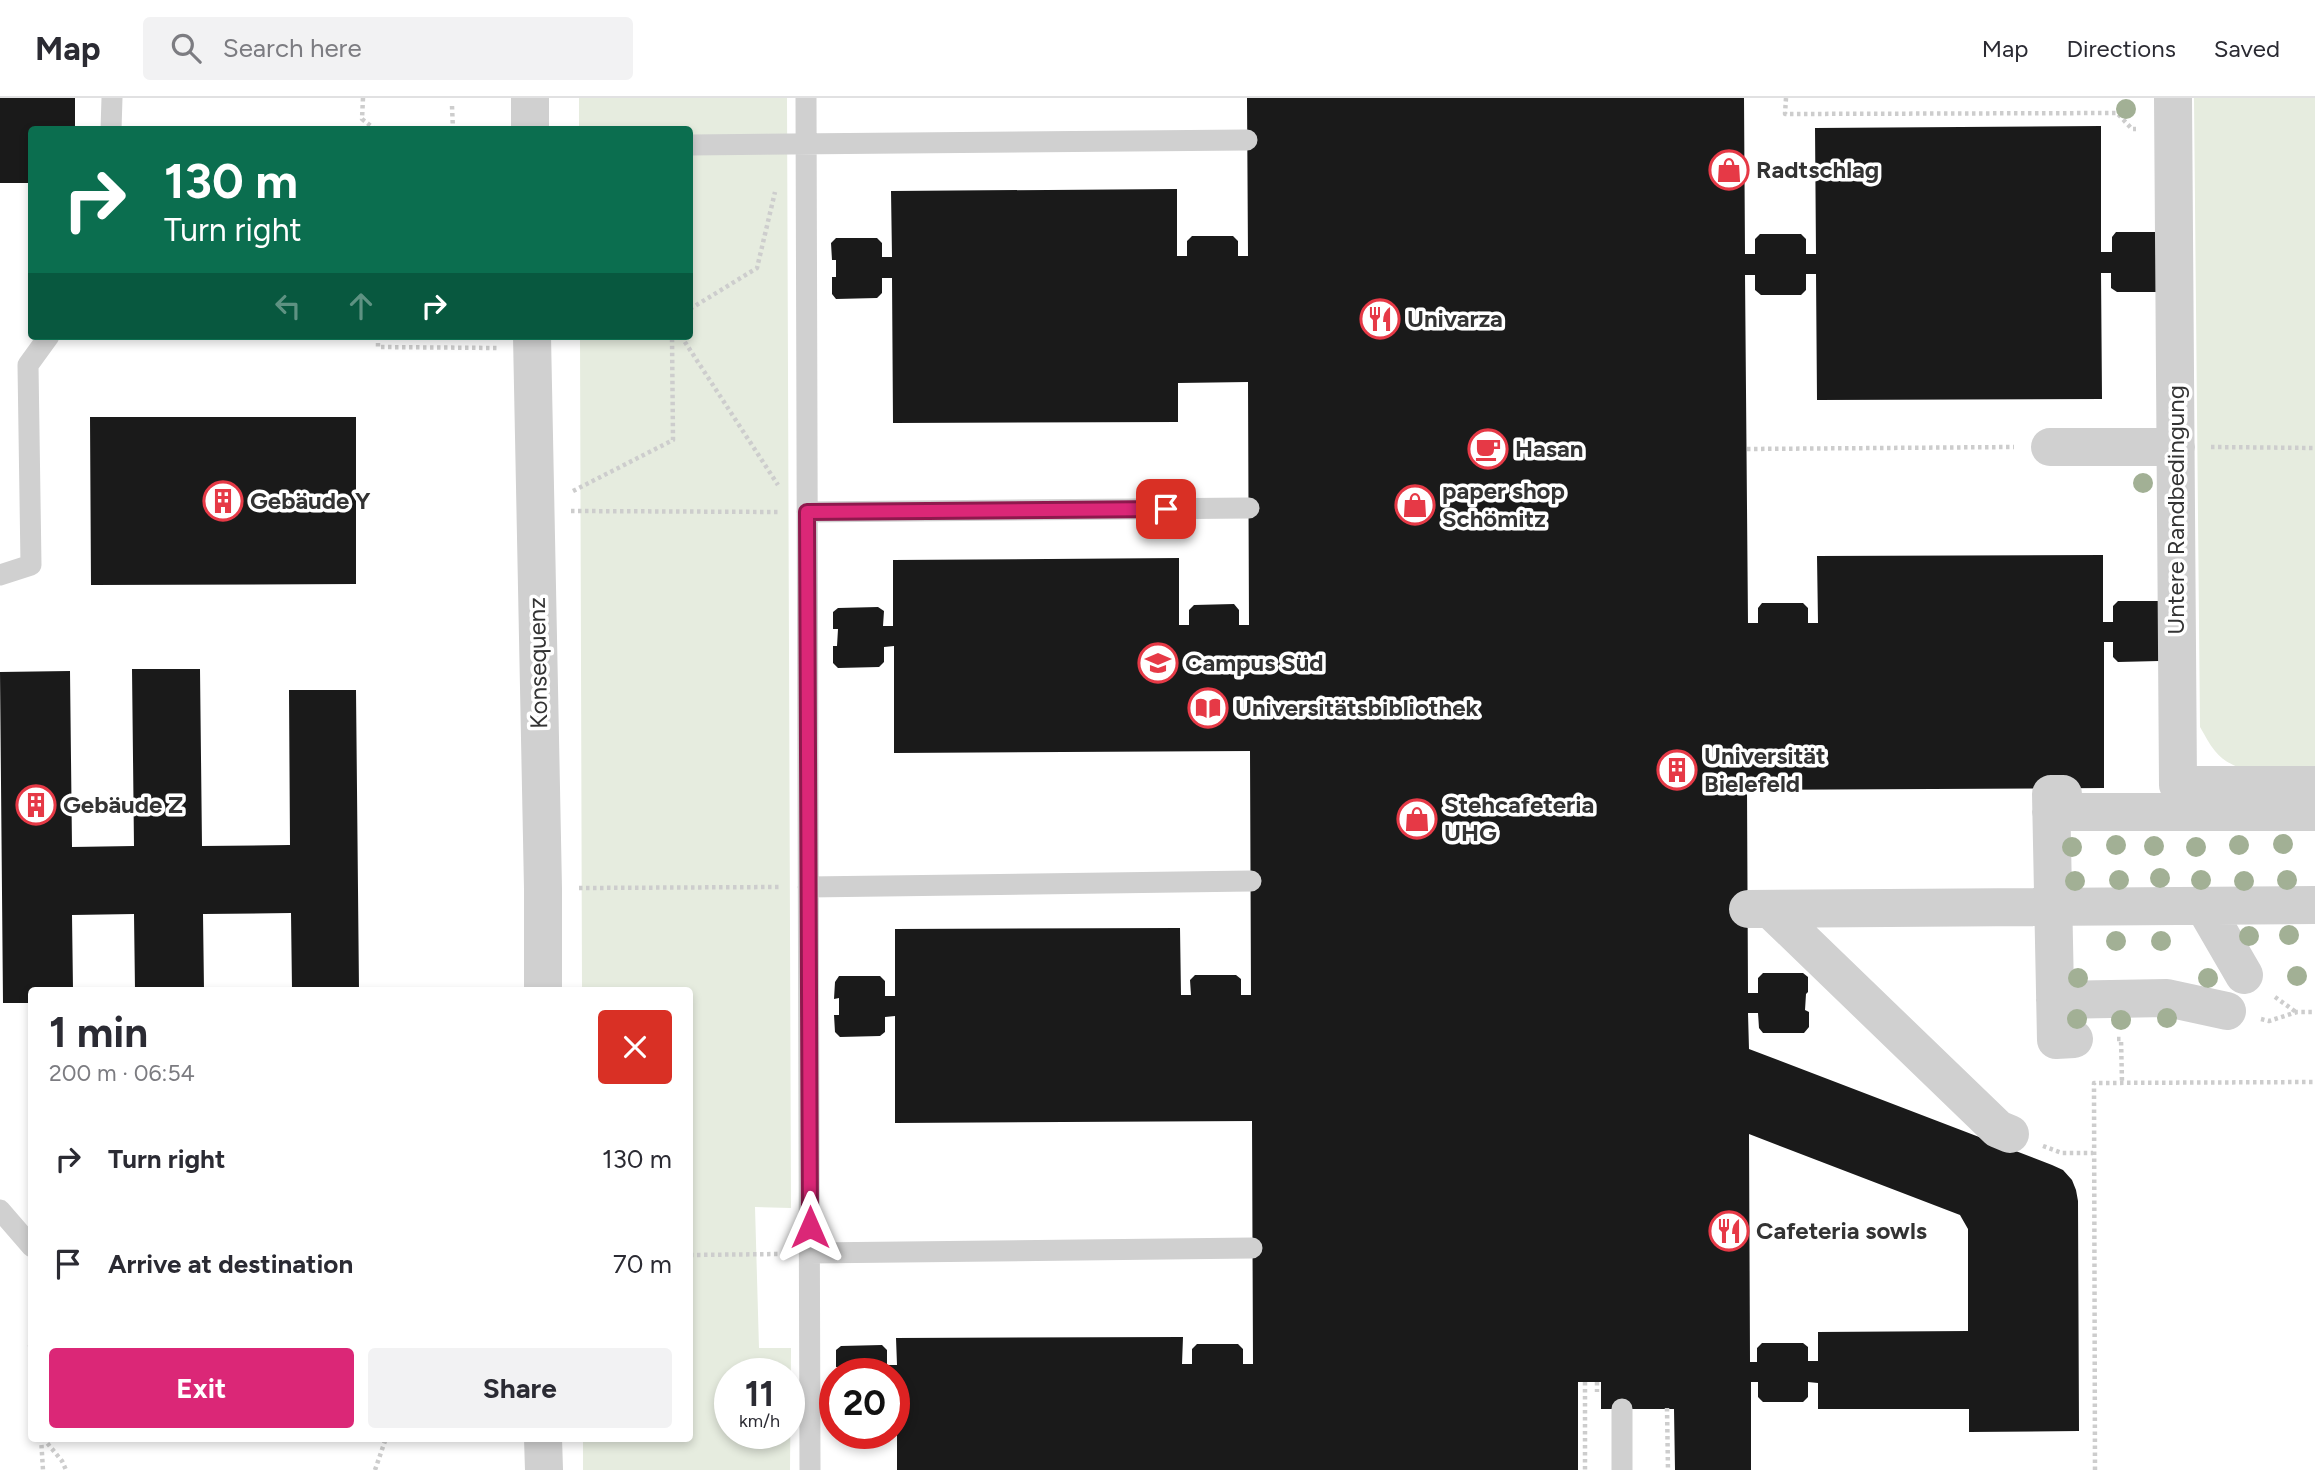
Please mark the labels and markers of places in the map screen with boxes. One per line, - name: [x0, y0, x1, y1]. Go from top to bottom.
- shop icon: Radtschlag: [1708, 149, 1750, 191]
- place label: Radtschlag: [1756, 155, 1879, 184]
- restaurant icon: Univarza: [1359, 298, 1401, 340]
- place label: Univarza: [1407, 304, 1503, 333]
- cafe icon: Hasan: [1467, 428, 1509, 470]
- place label: Hasan: [1515, 434, 1583, 463]
- place label: paper shop Schömitz: [1442, 476, 1565, 533]
- pin: [1136, 479, 1196, 539]
- building icon: Gebäude Y: [202, 480, 244, 522]
- shop icon: paper shop Schömitz: [1394, 484, 1436, 526]
- place label: Gebäude Y: [250, 486, 371, 515]
- school or university icon: Campus Süd: [1137, 642, 1179, 684]
- place label: Campus Süd: [1185, 648, 1324, 677]
- library icon: Universitätsbibliothek: [1187, 687, 1229, 729]
- place label: Universitätsbibliothek: [1235, 693, 1478, 722]
- place label: Universität Bielefeld: [1704, 741, 1826, 798]
- building icon: Universität Bielefeld: [1656, 749, 1698, 791]
- building icon: Gebäude Z: [15, 784, 57, 826]
- place label: Gebäude Z: [63, 790, 183, 819]
- place label: Stehcafeteria UHG: [1444, 790, 1594, 847]
- shop icon: Stehcafeteria UHG: [1396, 798, 1438, 840]
- restaurant icon: Cafeteria sowls: [1708, 1210, 1750, 1252]
- place label: Cafeteria sowls: [1756, 1216, 1927, 1245]

